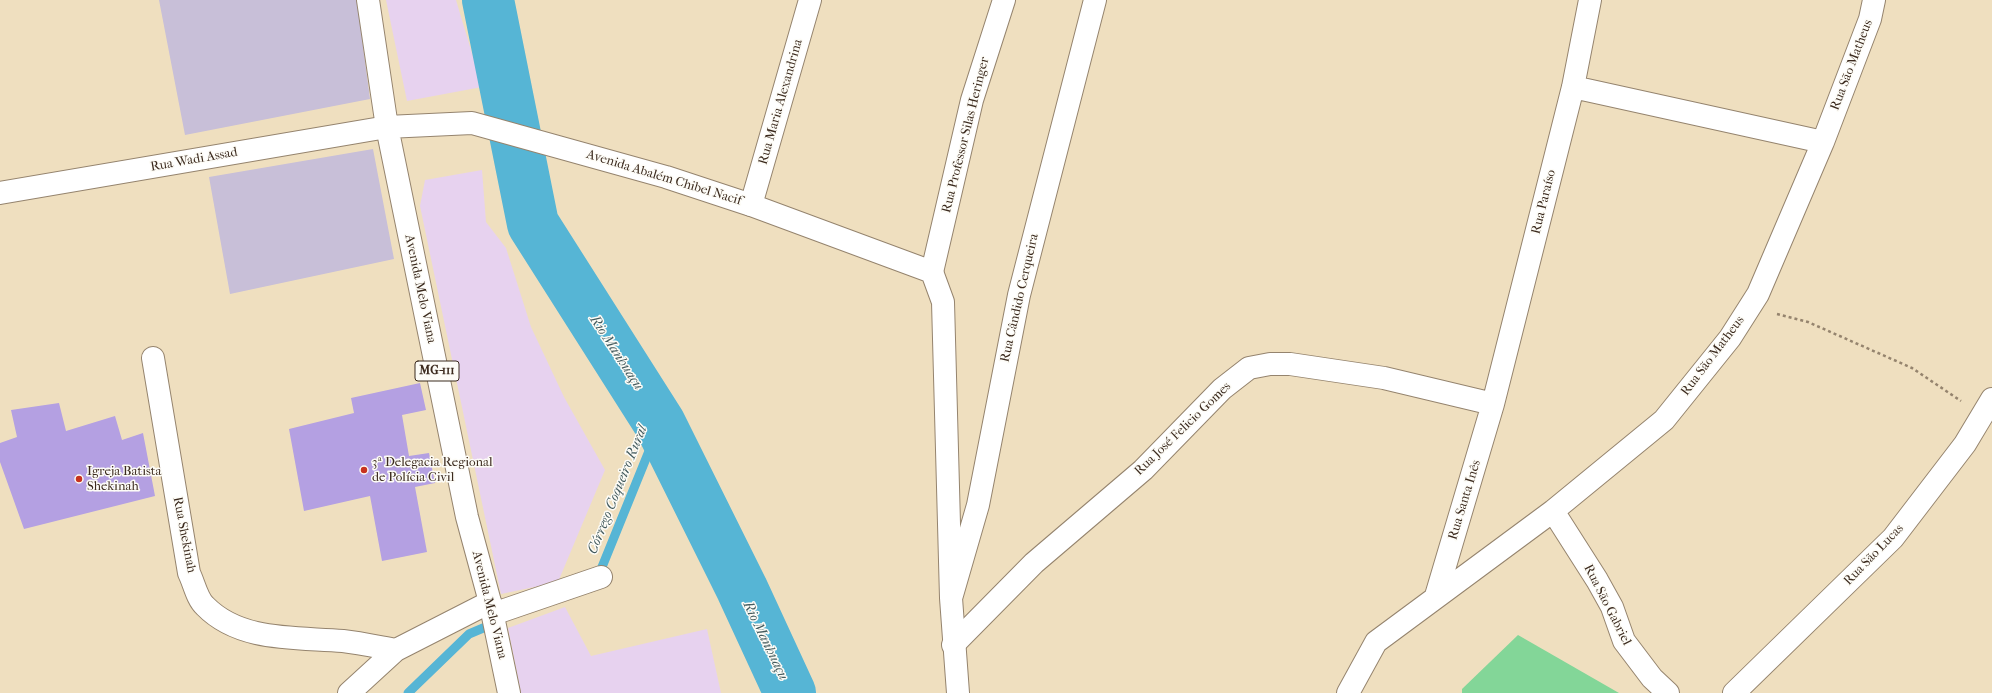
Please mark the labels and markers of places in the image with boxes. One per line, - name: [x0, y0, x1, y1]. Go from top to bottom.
- place label: 3ª Delegacia Regional de Polícia Civil: [372, 455, 493, 486]
- place label: Igreja Batista Shekinah: [87, 464, 161, 495]
- marker: 3ª Delegacia Regional de Polícia Civil: [359, 465, 369, 475]
- marker: Igreja Batista Shekinah: [74, 474, 84, 484]

